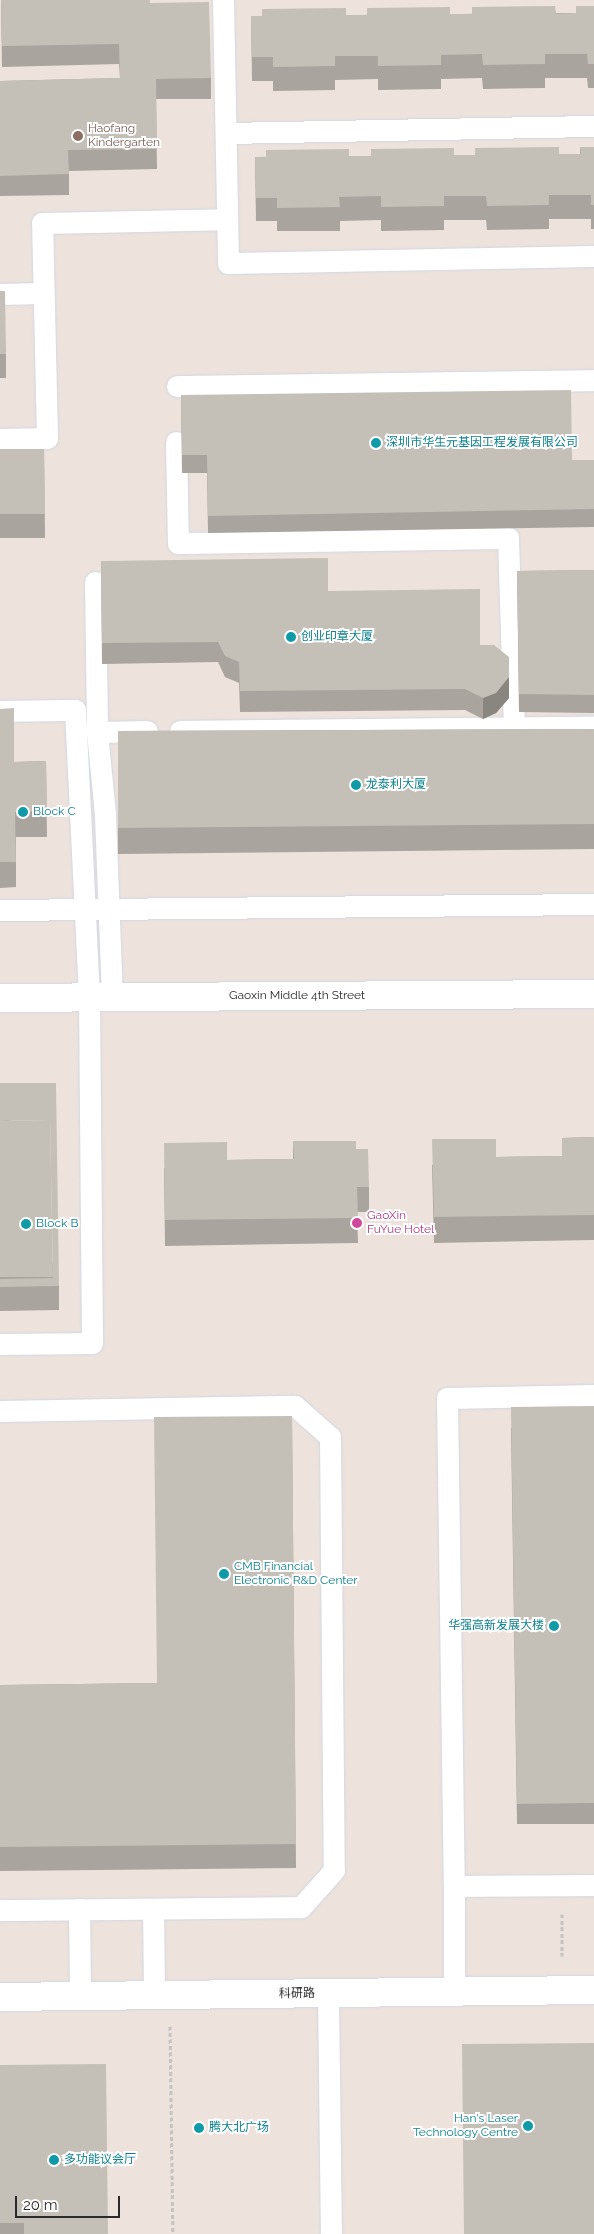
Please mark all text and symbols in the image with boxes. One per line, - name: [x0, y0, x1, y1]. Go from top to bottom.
- place label: Haofang Kindergarten: [88, 122, 160, 150]
- marker: Haofang Kindergarten: [72, 130, 84, 142]
- place label: 深圳市华生元基因工程发展有限公司: [386, 436, 578, 450]
- marker: 深圳市华生元基因工程发展有限公司: [370, 437, 382, 449]
- place label: 创业印章大厦: [301, 630, 373, 644]
- marker: 创业印章大厦: [285, 631, 297, 643]
- place label: 龙泰利大厦: [366, 778, 426, 792]
- marker: 龙泰利大厦: [350, 779, 362, 791]
- place label: Block C: [33, 805, 76, 819]
- marker: Block C: [17, 806, 29, 818]
- street label: Gaoxin Middle 4th Street: [229, 989, 365, 1003]
- place label: GaoXin FuYue Hotel: [367, 1209, 434, 1237]
- place label: Block B: [36, 1217, 78, 1231]
- marker: GaoXin FuYue Hotel: [351, 1217, 363, 1229]
- marker: Block B: [20, 1218, 32, 1230]
- place label: CMB Financial Electronic R&D Center: [234, 1560, 358, 1588]
- marker: CMB Financial Electronic R&D Center: [218, 1568, 230, 1580]
- place label: 华强高新发展大楼: [448, 1619, 544, 1633]
- marker: 华强高新发展大楼: [548, 1620, 560, 1632]
- street label: 科研路: [279, 1986, 315, 2002]
- place label: Han's Laser Technology Centre: [413, 2112, 518, 2140]
- marker: Han's Laser Technology Centre: [522, 2120, 534, 2132]
- place label: 腾大北广场: [209, 2121, 269, 2135]
- marker: 腾大北广场: [193, 2122, 205, 2134]
- place label: 多功能议会厅: [64, 2153, 136, 2167]
- marker: 多功能议会厅: [48, 2154, 60, 2166]
- scale bar: [18, 2186, 122, 2218]
- text: 20 m: [23, 2196, 58, 2214]

